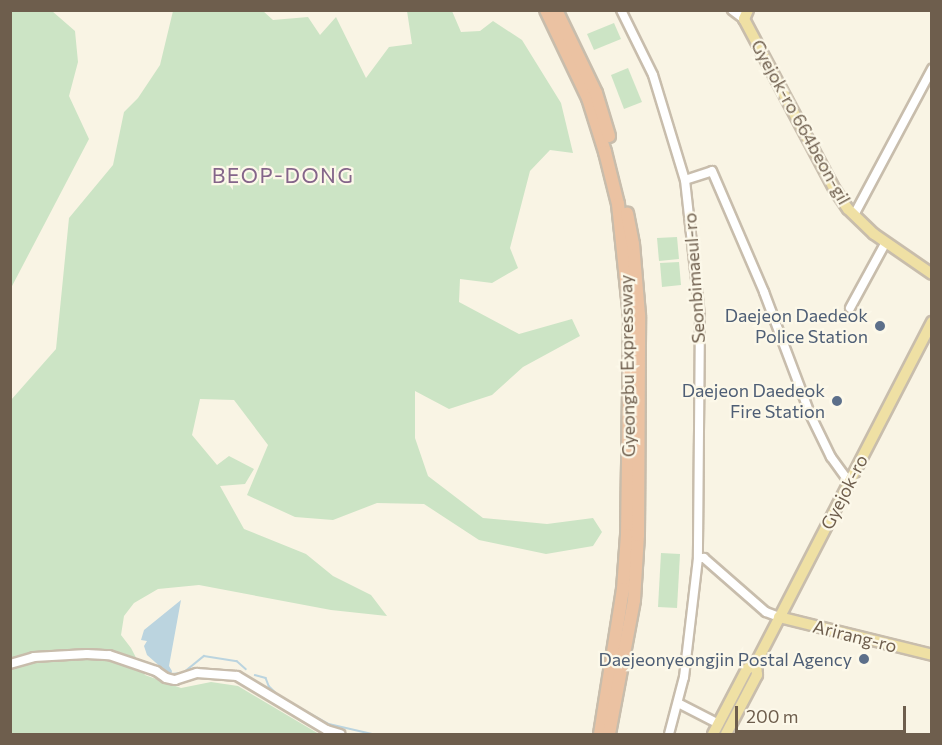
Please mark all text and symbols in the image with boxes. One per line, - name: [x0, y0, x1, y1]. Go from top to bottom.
- street label: Gyejok-ro 664beon-gil: [747, 36, 855, 208]
- district label: BEOP-DONG: [212, 162, 354, 188]
- street label: Seonbimaeul-ro: [679, 212, 709, 344]
- street label: Gyeongbu Expressway: [615, 275, 639, 457]
- place label: Daejeon Daedeok Police Station: [725, 305, 868, 348]
- marker: Daejeon Daedeok Police Station: [873, 319, 887, 333]
- place label: Daejeon Daedeok Fire Station: [682, 380, 825, 422]
- marker: Daejeon Daedeok Fire Station: [830, 394, 844, 408]
- street label: Gyejok-ro: [816, 451, 872, 533]
- street label: Arirang-ro: [811, 615, 899, 657]
- place label: Daejeonyeongjin Postal Agency: [598, 648, 852, 670]
- marker: Daejeonyeongjin Postal Agency: [857, 652, 871, 666]
- scale bar: [738, 694, 909, 732]
- text: 200 m: [746, 705, 799, 727]

